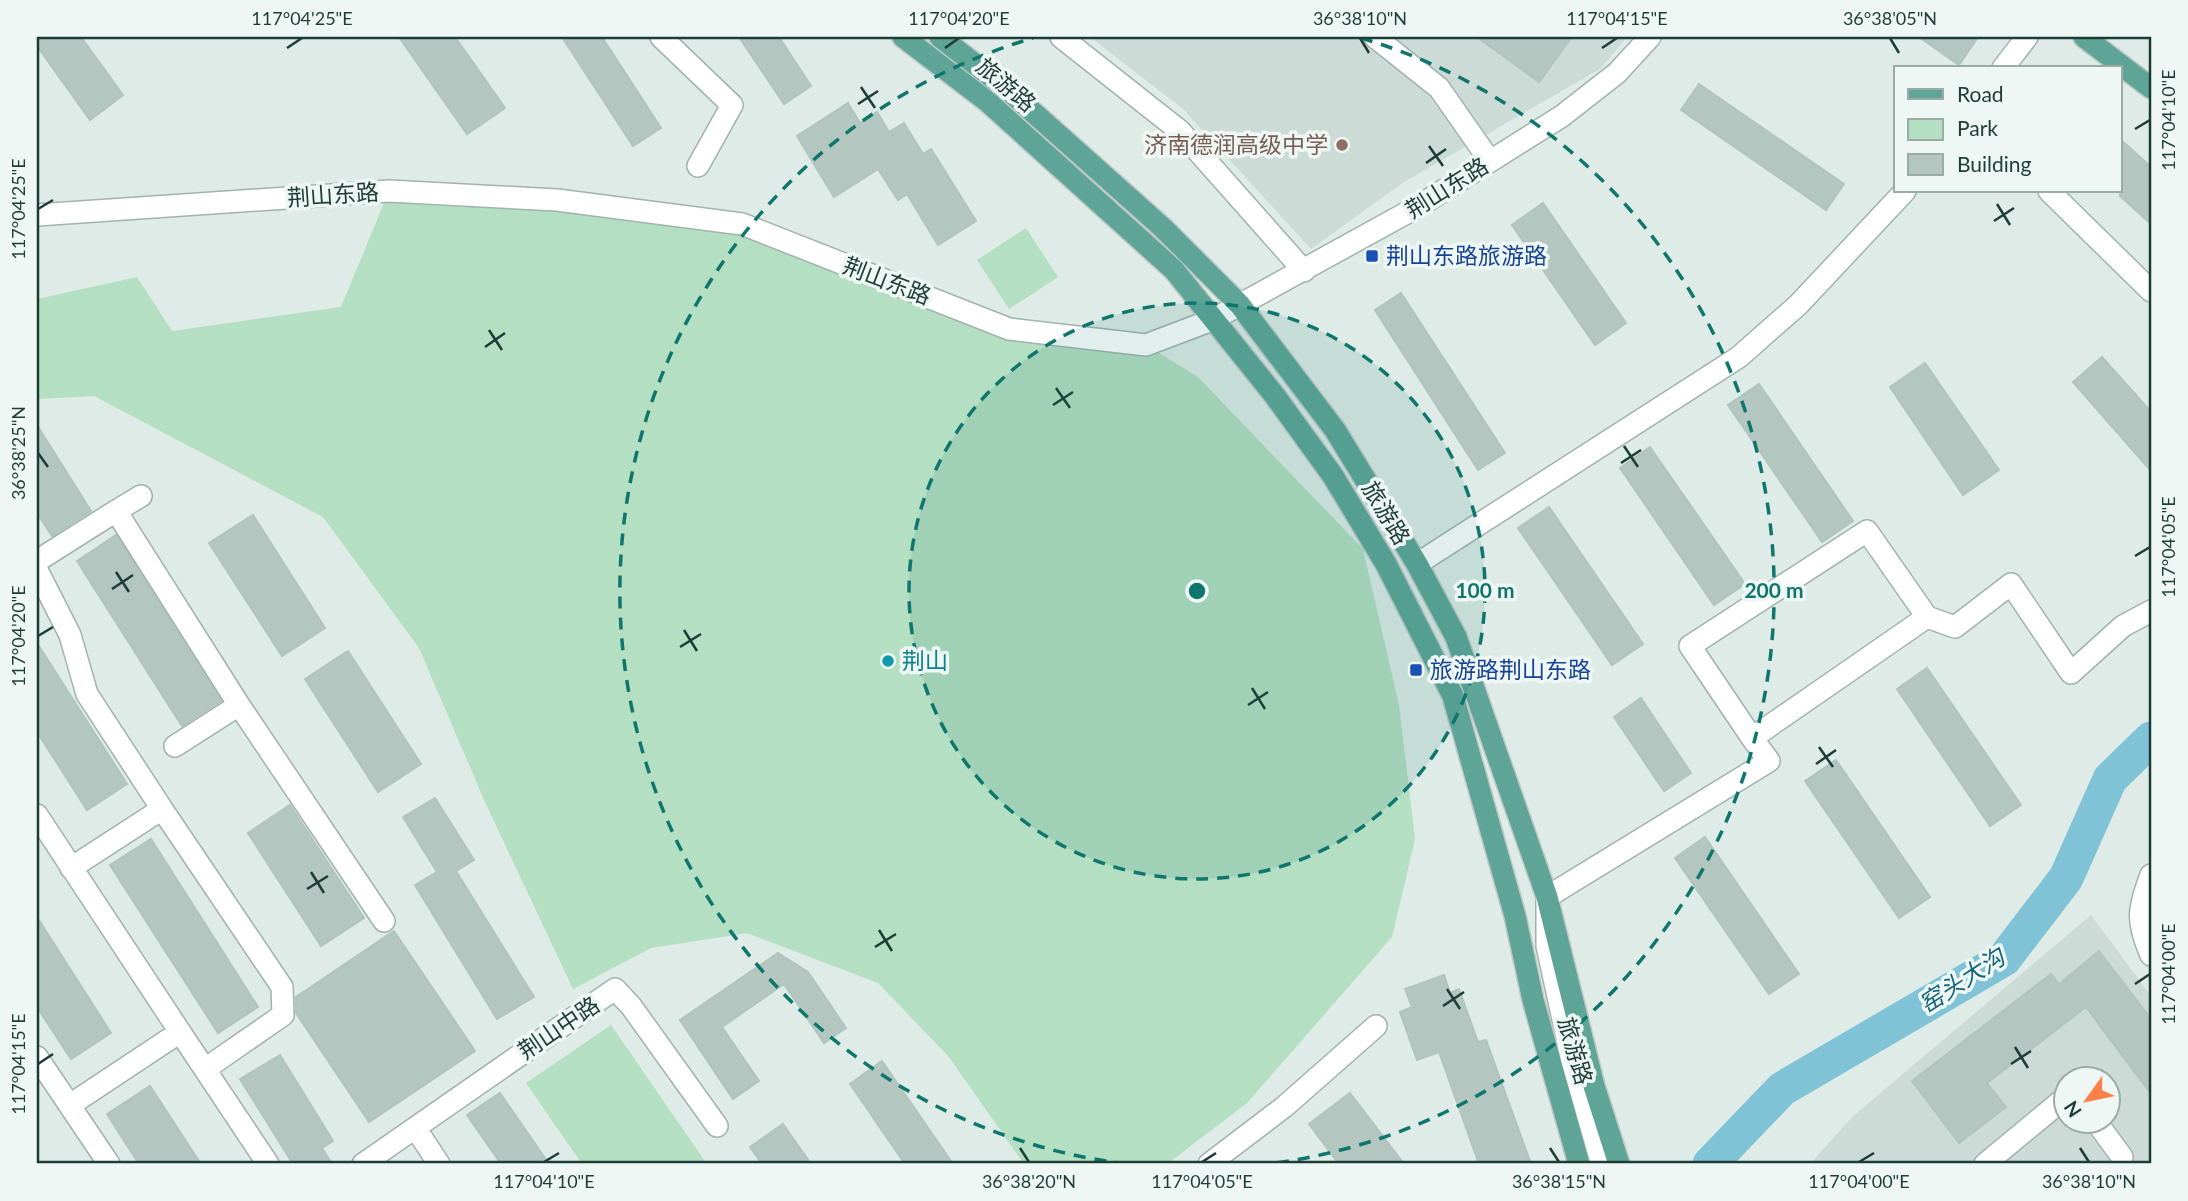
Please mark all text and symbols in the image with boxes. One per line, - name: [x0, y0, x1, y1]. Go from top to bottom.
- text: 117°04'25"E: [251, 7, 353, 29]
- text: 117°04'20"E: [908, 7, 1010, 29]
- text: 36°38'10"N: [1313, 7, 1407, 29]
- text: 117°04'15"E: [1566, 7, 1668, 29]
- text: 36°38'05"N: [1843, 7, 1937, 29]
- street label: 旅游路: [971, 51, 1042, 117]
- legend: [1894, 66, 2122, 192]
- text: 117°04'10"E: [2157, 69, 2179, 171]
- text: Road: [1957, 81, 2004, 106]
- text: Park: [1957, 115, 1998, 140]
- place label: 济南德润高级中学: [1144, 130, 1328, 158]
- marker: 济南德润高级中学: [1334, 137, 1350, 153]
- street label: 荆山东路: [1400, 151, 1493, 223]
- text: Building: [1957, 151, 2032, 176]
- text: 117°04'25"E: [7, 158, 29, 260]
- street label: 荆山东路: [286, 177, 380, 211]
- place label: 荆山东路旅游路: [1386, 241, 1547, 269]
- marker: 荆山东路旅游路: [1364, 248, 1380, 264]
- street label: 荆山东路: [839, 251, 935, 310]
- text: 36°38'25"N: [7, 406, 29, 500]
- street label: 旅游路: [1357, 476, 1417, 549]
- text: 117°04'05"E: [2157, 496, 2179, 598]
- text: 100 m: [1455, 577, 1515, 602]
- text: 200 m: [1744, 577, 1804, 602]
- centre of rings: [1185, 579, 1209, 603]
- text: 117°04'20"E: [7, 585, 29, 687]
- place label: 荆山: [902, 646, 948, 674]
- marker: 荆山: [880, 653, 896, 669]
- place label: 旅游路荆山东路: [1430, 655, 1591, 683]
- marker: 旅游路荆山东路: [1408, 662, 1424, 678]
- text: 117°04'00"E: [2157, 923, 2179, 1025]
- water label: 窑头大沟: [1913, 940, 2012, 1018]
- street label: 荆山中路: [512, 990, 604, 1065]
- text: 117°04'15"E: [7, 1013, 29, 1115]
- street label: 旅游路: [1553, 1014, 1599, 1088]
- north arrow: [2052, 1064, 2122, 1134]
- text: N: [2059, 1097, 2086, 1122]
- text: 117°04'10"E: [493, 1170, 595, 1192]
- text: 36°38'20"N: [982, 1170, 1076, 1192]
- text: 117°04'05"E: [1151, 1170, 1253, 1192]
- text: 36°38'15"N: [1512, 1170, 1606, 1192]
- text: 117°04'00"E: [1808, 1170, 1910, 1192]
- text: 36°38'10"N: [2042, 1170, 2136, 1192]

